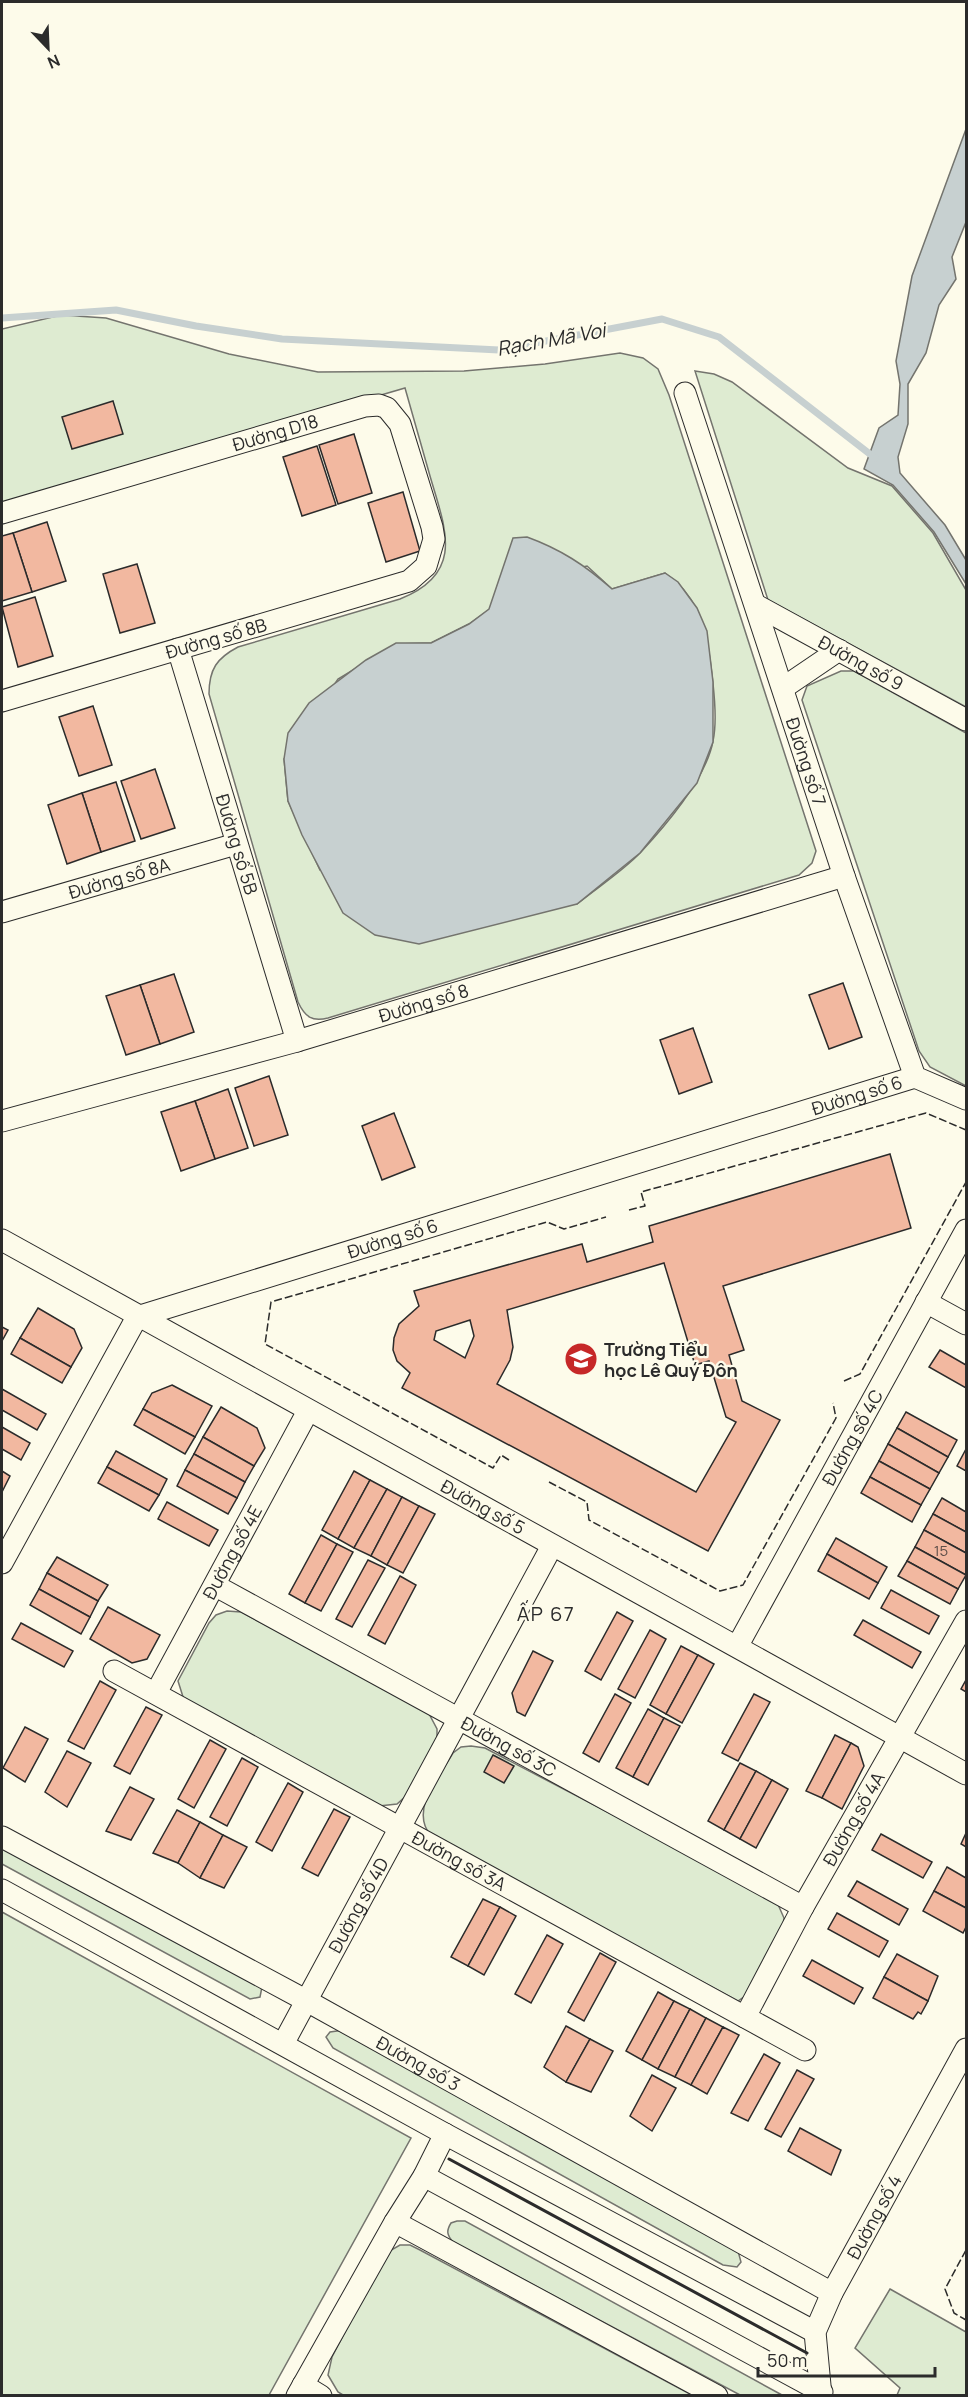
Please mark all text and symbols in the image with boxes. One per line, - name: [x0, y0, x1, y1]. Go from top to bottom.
- north arrow: [18, 18, 78, 78]
- text: N: [44, 49, 63, 74]
- water label: Rạch Mã Voi: [495, 316, 610, 362]
- street label: Đường D18: [230, 408, 321, 456]
- street label: Đường số 8B: [163, 612, 269, 664]
- street label: Đường số 9: [814, 630, 908, 696]
- street label: Đường số 7: [781, 714, 832, 809]
- street label: Đường số 5B: [211, 791, 264, 897]
- street label: Đường số 8A: [66, 852, 173, 904]
- street label: Đường số 8: [376, 978, 472, 1028]
- street label: Đường số 6: [809, 1070, 905, 1120]
- street label: Đường số 6: [344, 1213, 441, 1263]
- place label: Trường Tiểu học Lê Quý Đôn: [604, 1337, 738, 1382]
- school or university icon: Trường Tiểu học Lê Quý Đôn: [563, 1341, 599, 1377]
- street label: Đường số 4C: [816, 1385, 888, 1489]
- street label: Đường số 5: [437, 1474, 529, 1539]
- street label: Đường số 4E: [197, 1501, 267, 1603]
- house number: 15: [934, 1540, 948, 1561]
- district label: ẤP 67: [517, 1599, 575, 1627]
- street label: Đường số 3C: [457, 1710, 561, 1782]
- street label: Đường số 4A: [817, 1767, 890, 1870]
- street label: Đường số 3A: [408, 1825, 511, 1896]
- street label: Đường số 4D: [323, 1853, 394, 1957]
- street label: Đường số 3: [372, 2030, 465, 2096]
- street label: Đường số 4: [841, 2170, 907, 2263]
- scale bar: [758, 2340, 935, 2378]
- text: 50 m: [767, 2348, 807, 2372]

